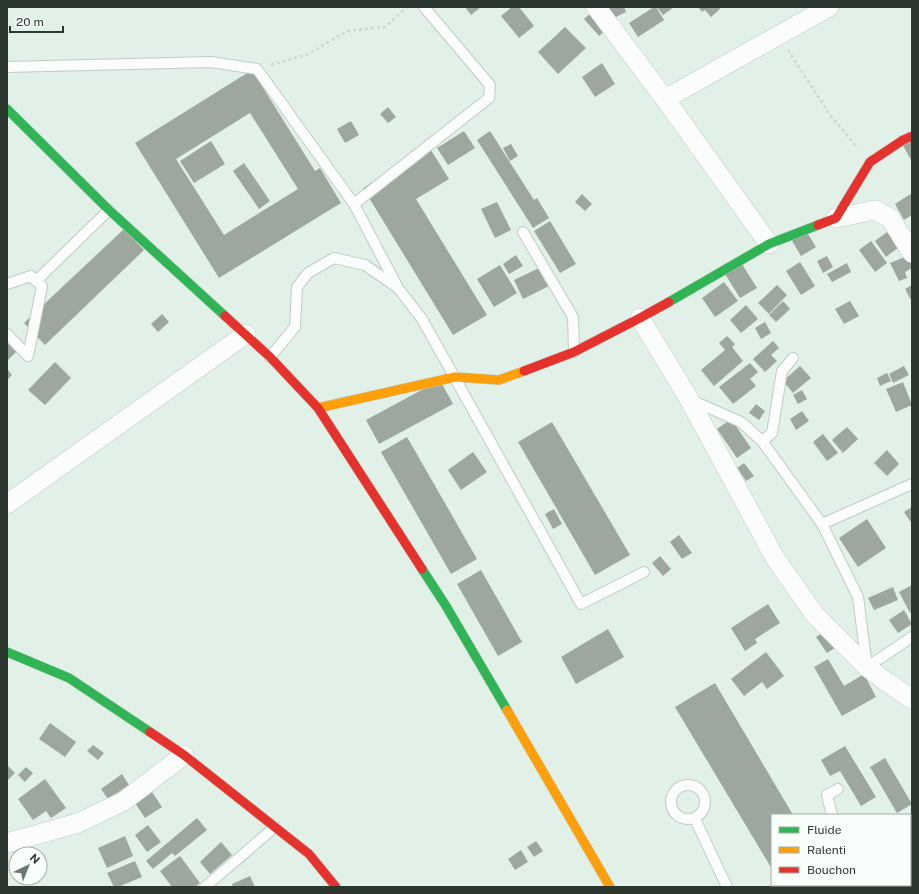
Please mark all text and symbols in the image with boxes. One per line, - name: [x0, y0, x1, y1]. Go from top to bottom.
- scale bar: [10, 8, 63, 34]
- text: 20 m: [16, 15, 44, 29]
- legend: [771, 814, 911, 886]
- text: Fluide: [807, 823, 842, 837]
- text: Ralenti: [807, 843, 846, 857]
- north arrow: [8, 846, 48, 886]
- text: N: [28, 851, 42, 866]
- text: Bouchon: [807, 863, 856, 877]

